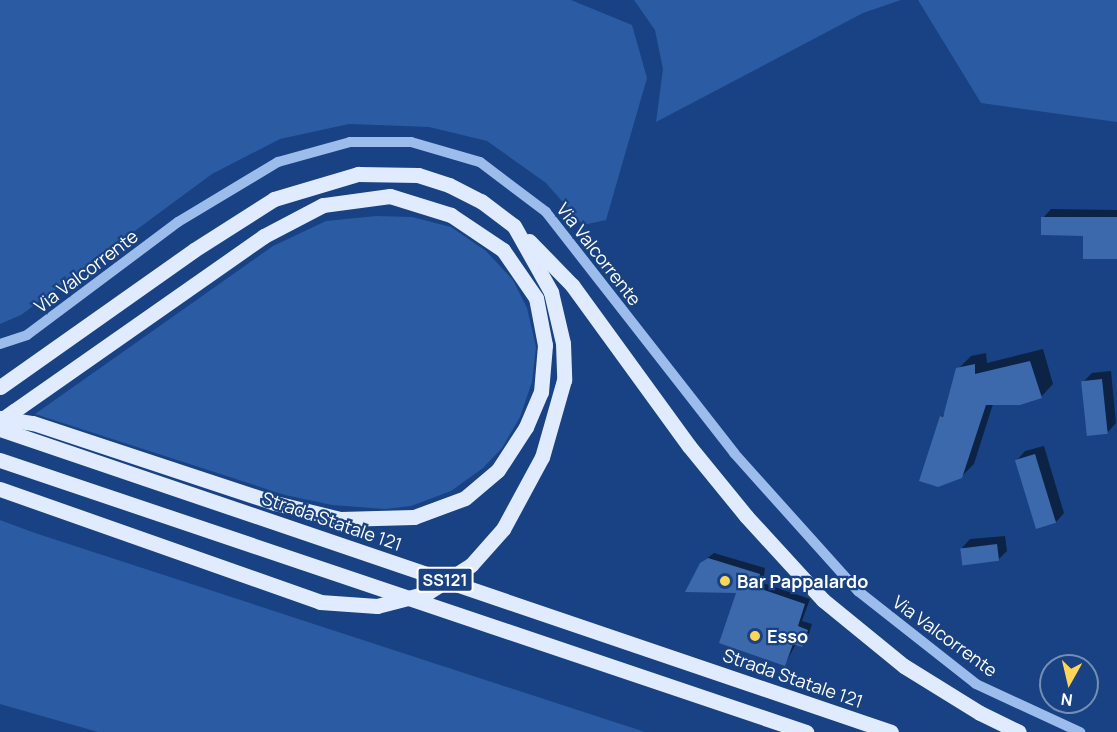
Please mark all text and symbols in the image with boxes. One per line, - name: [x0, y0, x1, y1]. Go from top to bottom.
- street label: Via Valcorrente: [552, 198, 646, 310]
- street label: Via Valcorrente: [30, 225, 142, 317]
- street label: Strada Statale 121: [259, 487, 405, 555]
- road number: SS121: [416, 567, 474, 593]
- place label: Bar Pappalardo: [737, 570, 868, 592]
- marker: Bar Pappalardo: [718, 574, 732, 588]
- street label: Via Valcorrente: [888, 591, 1002, 681]
- place label: Esso: [767, 625, 808, 647]
- marker: Esso: [748, 629, 762, 643]
- street label: Strada Statale 121: [720, 644, 866, 712]
- north arrow: [1039, 654, 1099, 714]
- text: N: [1060, 688, 1074, 712]

